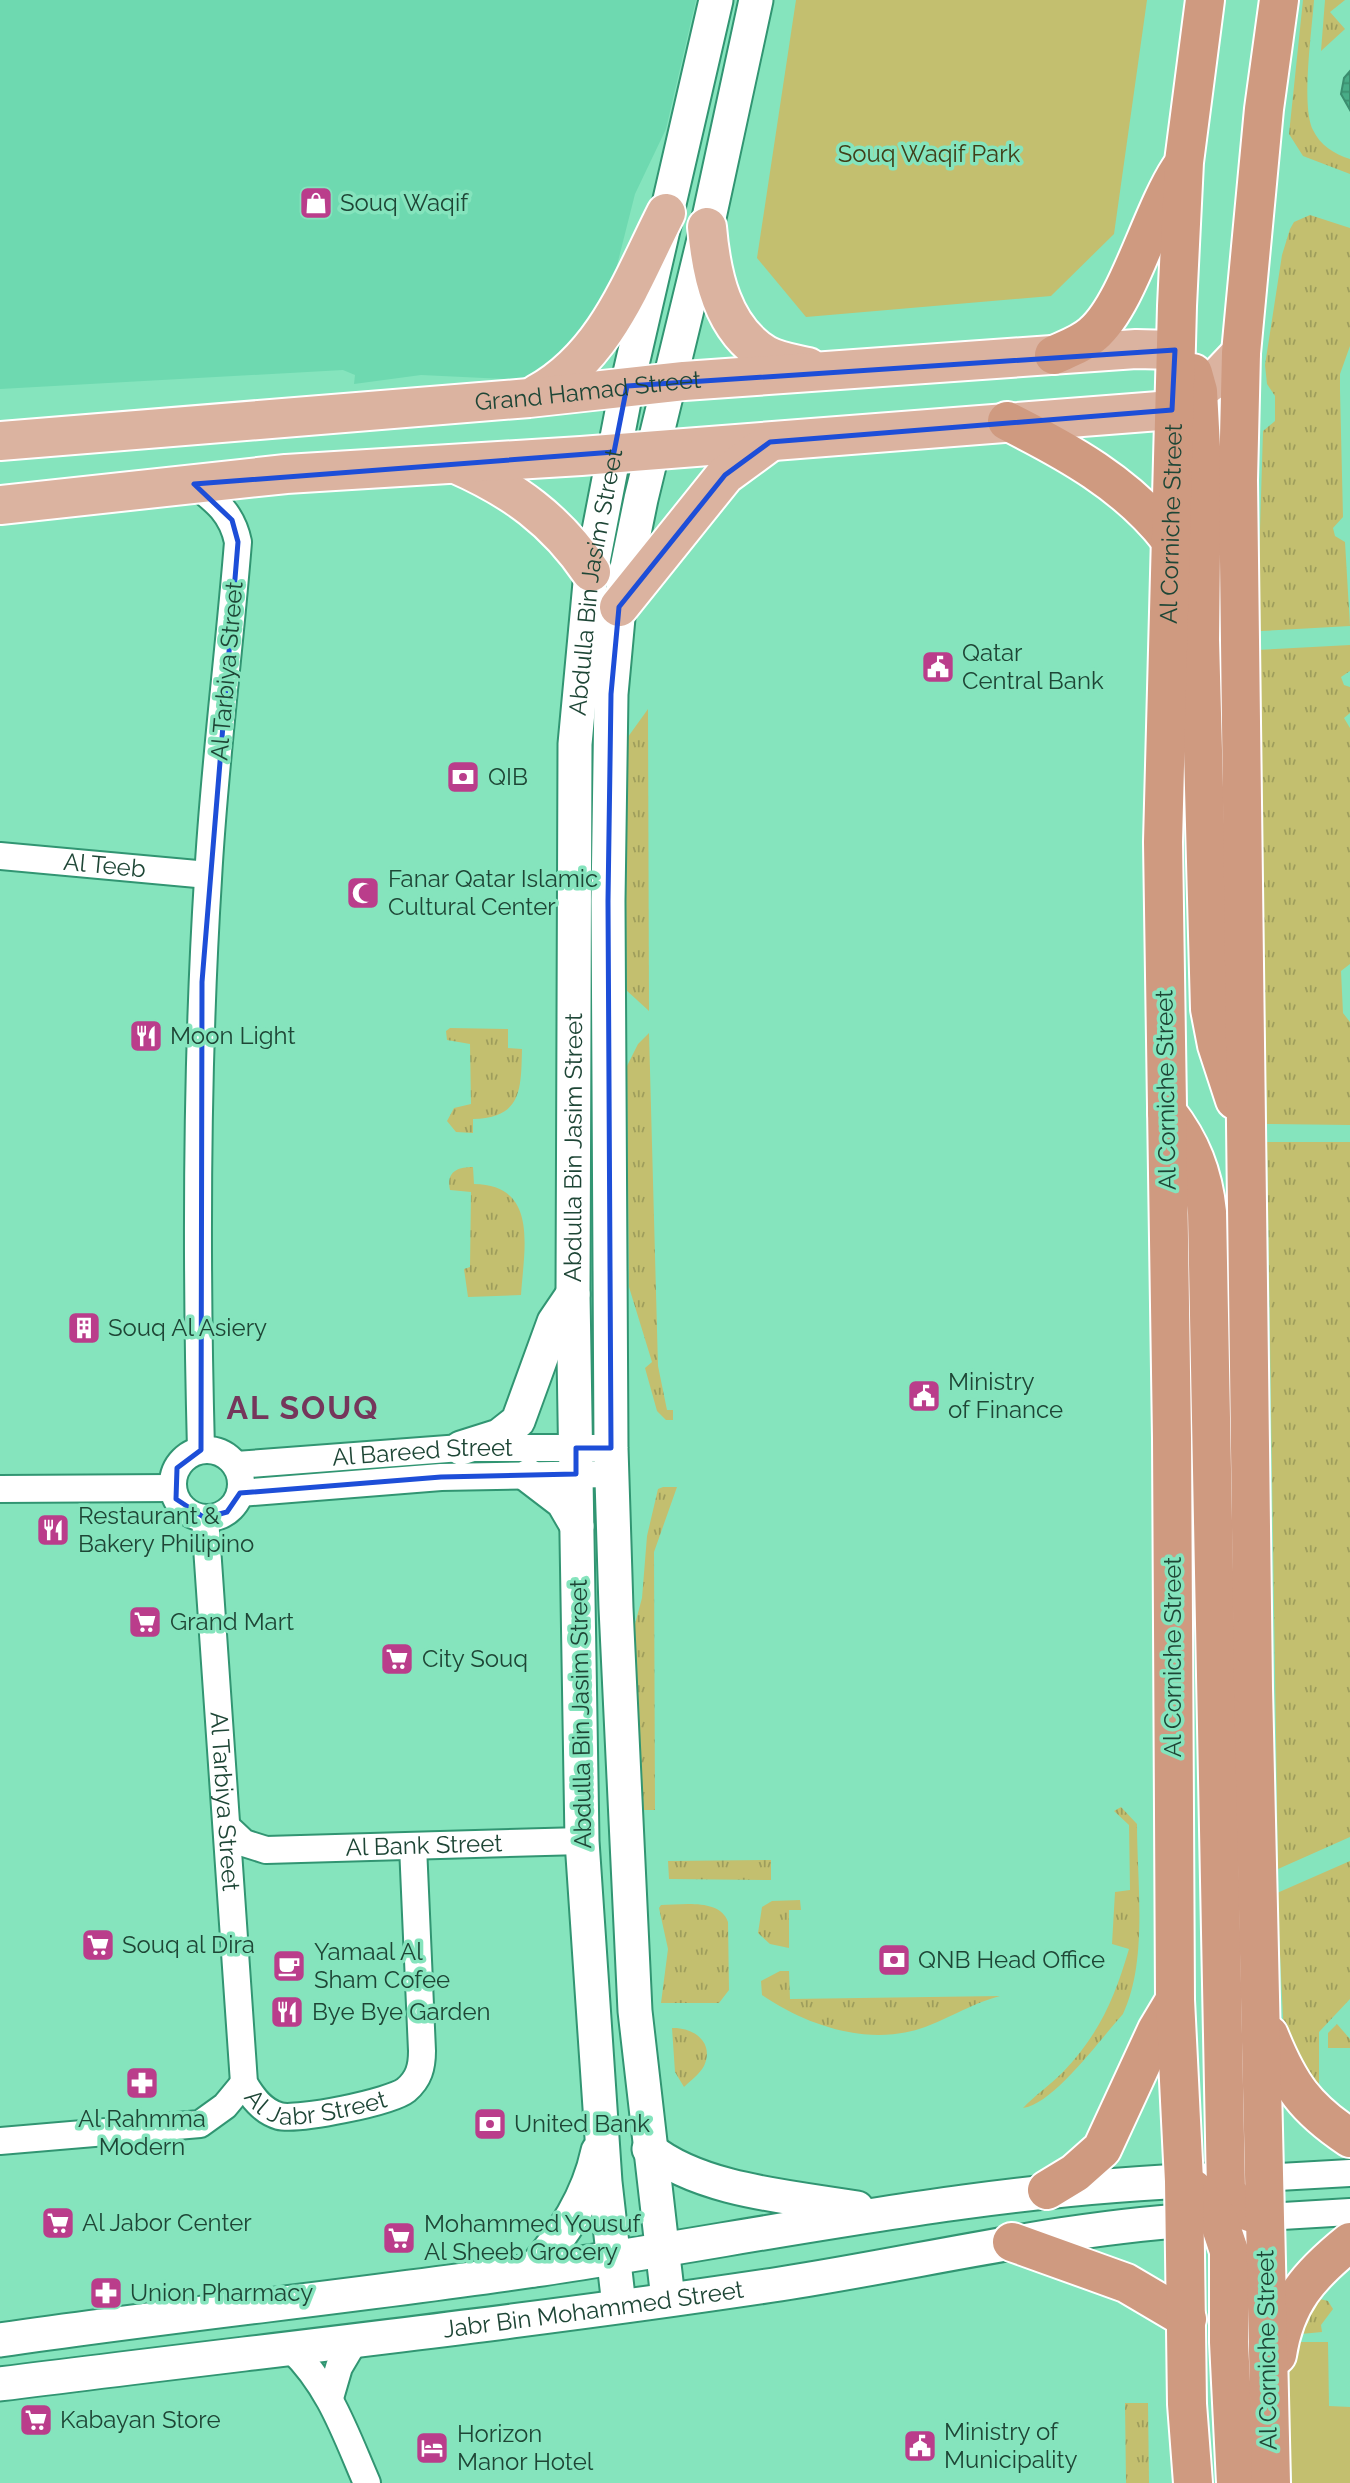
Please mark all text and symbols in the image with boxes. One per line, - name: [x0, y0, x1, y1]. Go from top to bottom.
- park label: Souq Waqif Park: [838, 139, 1021, 168]
- shop icon: Souq Waqif: [297, 184, 335, 222]
- place label: Souq Waqif: [340, 188, 469, 217]
- street label: Grand Hamad Street: [474, 365, 702, 416]
- street label: Al Corniche Street: [1154, 423, 1188, 624]
- street label: Abdulla Bin Jasim Street: [563, 446, 629, 717]
- street label: Al Tarbiya Street: [204, 580, 249, 762]
- place label: Qatar Central Bank: [962, 638, 1104, 695]
- public building icon: Qatar Central Bank: [919, 648, 957, 686]
- bank icon: QIB: [444, 758, 482, 796]
- place label: QIB: [488, 762, 528, 791]
- street label: Al Teeb: [62, 847, 147, 883]
- place label: Fanar Qatar Islamic Cultural Center: [388, 864, 598, 921]
- mosque icon: Fanar Qatar Islamic Cultural Center: [344, 874, 382, 912]
- street label: Al Corniche Street: [1149, 990, 1182, 1190]
- street label: Abdulla Bin Jasim Street: [558, 1013, 588, 1282]
- restaurant icon: Moon Light: [127, 1017, 165, 1055]
- place label: Moon Light: [170, 1021, 296, 1050]
- building icon: Souq Al Asiery: [65, 1309, 103, 1347]
- place label: Souq Al Asiery: [108, 1313, 267, 1342]
- place label: Ministry of Finance: [948, 1367, 1063, 1424]
- public building icon: Ministry of Finance: [905, 1377, 943, 1415]
- district label: AL SOUQ: [227, 1389, 379, 1426]
- street label: Al Bareed Street: [331, 1433, 513, 1472]
- place label: Restaurant & Bakery Philipino: [78, 1501, 254, 1558]
- restaurant icon: Restaurant & Bakery Philipino: [34, 1511, 72, 1549]
- street label: Al Corniche Street: [1158, 1557, 1187, 1757]
- street label: Abdulla Bin Jasim Street: [564, 1579, 597, 1849]
- supermarket icon: Grand Mart: [126, 1603, 164, 1641]
- place label: Grand Mart: [170, 1607, 294, 1636]
- supermarket icon: City Souq: [378, 1640, 416, 1678]
- place label: City Souq: [422, 1644, 528, 1673]
- street label: Al Tarbiya Street: [204, 1711, 246, 1892]
- street label: Al Bank Street: [345, 1828, 503, 1862]
- supermarket icon: Souq al Dira: [79, 1926, 117, 1964]
- place label: Souq al Dira: [122, 1930, 255, 1959]
- place label: Yamaal Al Sham Cofee: [314, 1937, 450, 1994]
- bank icon: QNB Head Office: [875, 1941, 913, 1979]
- place label: QNB Head Office: [918, 1945, 1105, 1974]
- cafe icon: Yamaal Al Sham Cofee: [270, 1947, 308, 1985]
- restaurant icon: Bye Bye Garden: [268, 1993, 306, 2031]
- place label: Bye Bye Garden: [312, 1997, 491, 2026]
- pharmacy icon: Al Rahmma Modern: [123, 2064, 161, 2102]
- street label: Al Jabr Street: [239, 2083, 390, 2131]
- place label: Al Rahmma Modern: [78, 2104, 206, 2161]
- bank icon: United Bank: [471, 2105, 509, 2143]
- place label: United Bank: [514, 2109, 650, 2138]
- supermarket icon: Al Jabor Center: [39, 2204, 77, 2242]
- place label: Al Jabor Center: [82, 2208, 252, 2237]
- place label: Mohammed Yousuf Al Sheeb Grocery: [424, 2209, 641, 2266]
- supermarket icon: Mohammed Yousuf Al Sheeb Grocery: [380, 2219, 418, 2257]
- street label: Al Corniche Street: [1250, 2250, 1283, 2450]
- pharmacy icon: Union Pharmacy: [87, 2274, 125, 2312]
- street label: Jabr Bin Mohammed Street: [441, 2275, 745, 2344]
- place label: Union Pharmacy: [130, 2278, 313, 2307]
- supermarket icon: Kabayan Store: [17, 2401, 55, 2439]
- place label: Kabayan Store: [60, 2405, 220, 2434]
- place label: Ministry of Municipality: [944, 2417, 1078, 2474]
- place label: Horizon Manor Hotel: [457, 2419, 594, 2476]
- public building icon: Ministry of Municipality: [901, 2427, 939, 2465]
- hotel icon: Horizon Manor Hotel: [413, 2429, 451, 2467]

